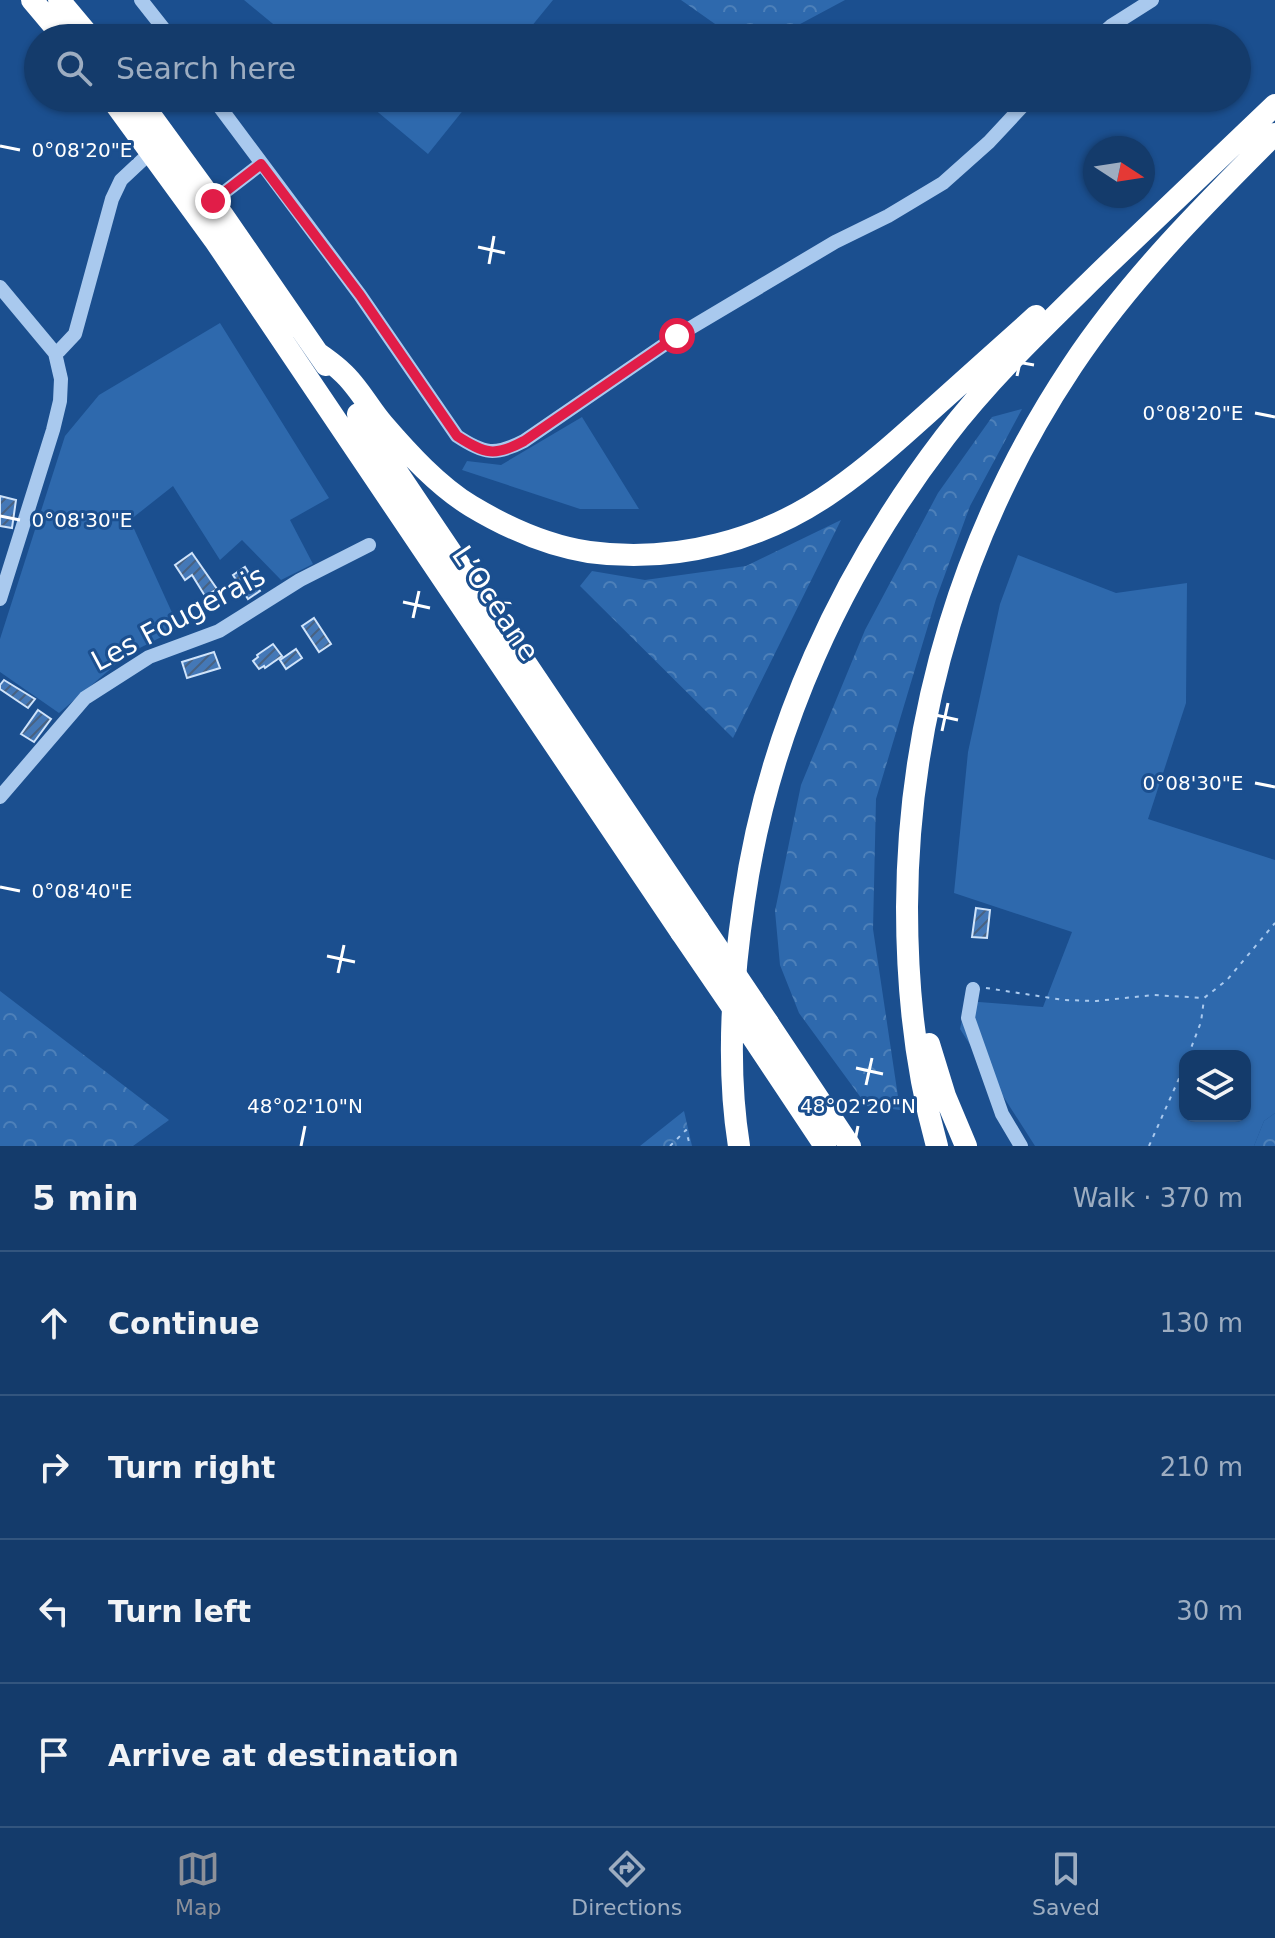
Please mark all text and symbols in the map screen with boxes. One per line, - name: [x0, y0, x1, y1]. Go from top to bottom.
- search box: [24, 24, 1251, 112]
- icon: search: [52, 46, 96, 90]
- text: Search here: [116, 51, 296, 86]
- north arrow: [1083, 136, 1155, 208]
- text: 0°08'20"E: [32, 138, 132, 162]
- route end: [195, 183, 231, 219]
- route start: [659, 318, 695, 354]
- text: 0°08'20"E: [1143, 401, 1243, 425]
- text: 0°08'30"E: [32, 508, 132, 532]
- street label: L’Océane: [445, 540, 546, 667]
- street label: Les Fougerais: [86, 559, 271, 678]
- text: 0°08'30"E: [1143, 771, 1243, 795]
- text: 0°08'40"E: [32, 879, 132, 903]
- map controls: [1179, 1050, 1251, 1122]
- button: layers: [1179, 1050, 1251, 1122]
- text: 48°02'10"N: [247, 1094, 363, 1118]
- text: 48°02'20"N: [800, 1094, 916, 1118]
- text: 5 min: [32, 1178, 139, 1218]
- text: Walk · 370 m: [1073, 1183, 1243, 1213]
- icon: ahead: [32, 1301, 76, 1345]
- text: Continue: [108, 1306, 260, 1341]
- text: 130 m: [1160, 1308, 1243, 1338]
- icon: right: [32, 1445, 76, 1489]
- text: Turn right: [108, 1450, 275, 1485]
- text: 210 m: [1160, 1452, 1243, 1482]
- icon: left: [32, 1589, 76, 1633]
- text: Turn left: [108, 1594, 251, 1629]
- text: 30 m: [1176, 1596, 1243, 1626]
- icon: arrive: [32, 1733, 76, 1777]
- text: Arrive at destination: [108, 1738, 459, 1773]
- tab: Map: [175, 1847, 221, 1920]
- tab: Directions: [571, 1847, 682, 1920]
- tab: Saved: [1032, 1847, 1100, 1920]

